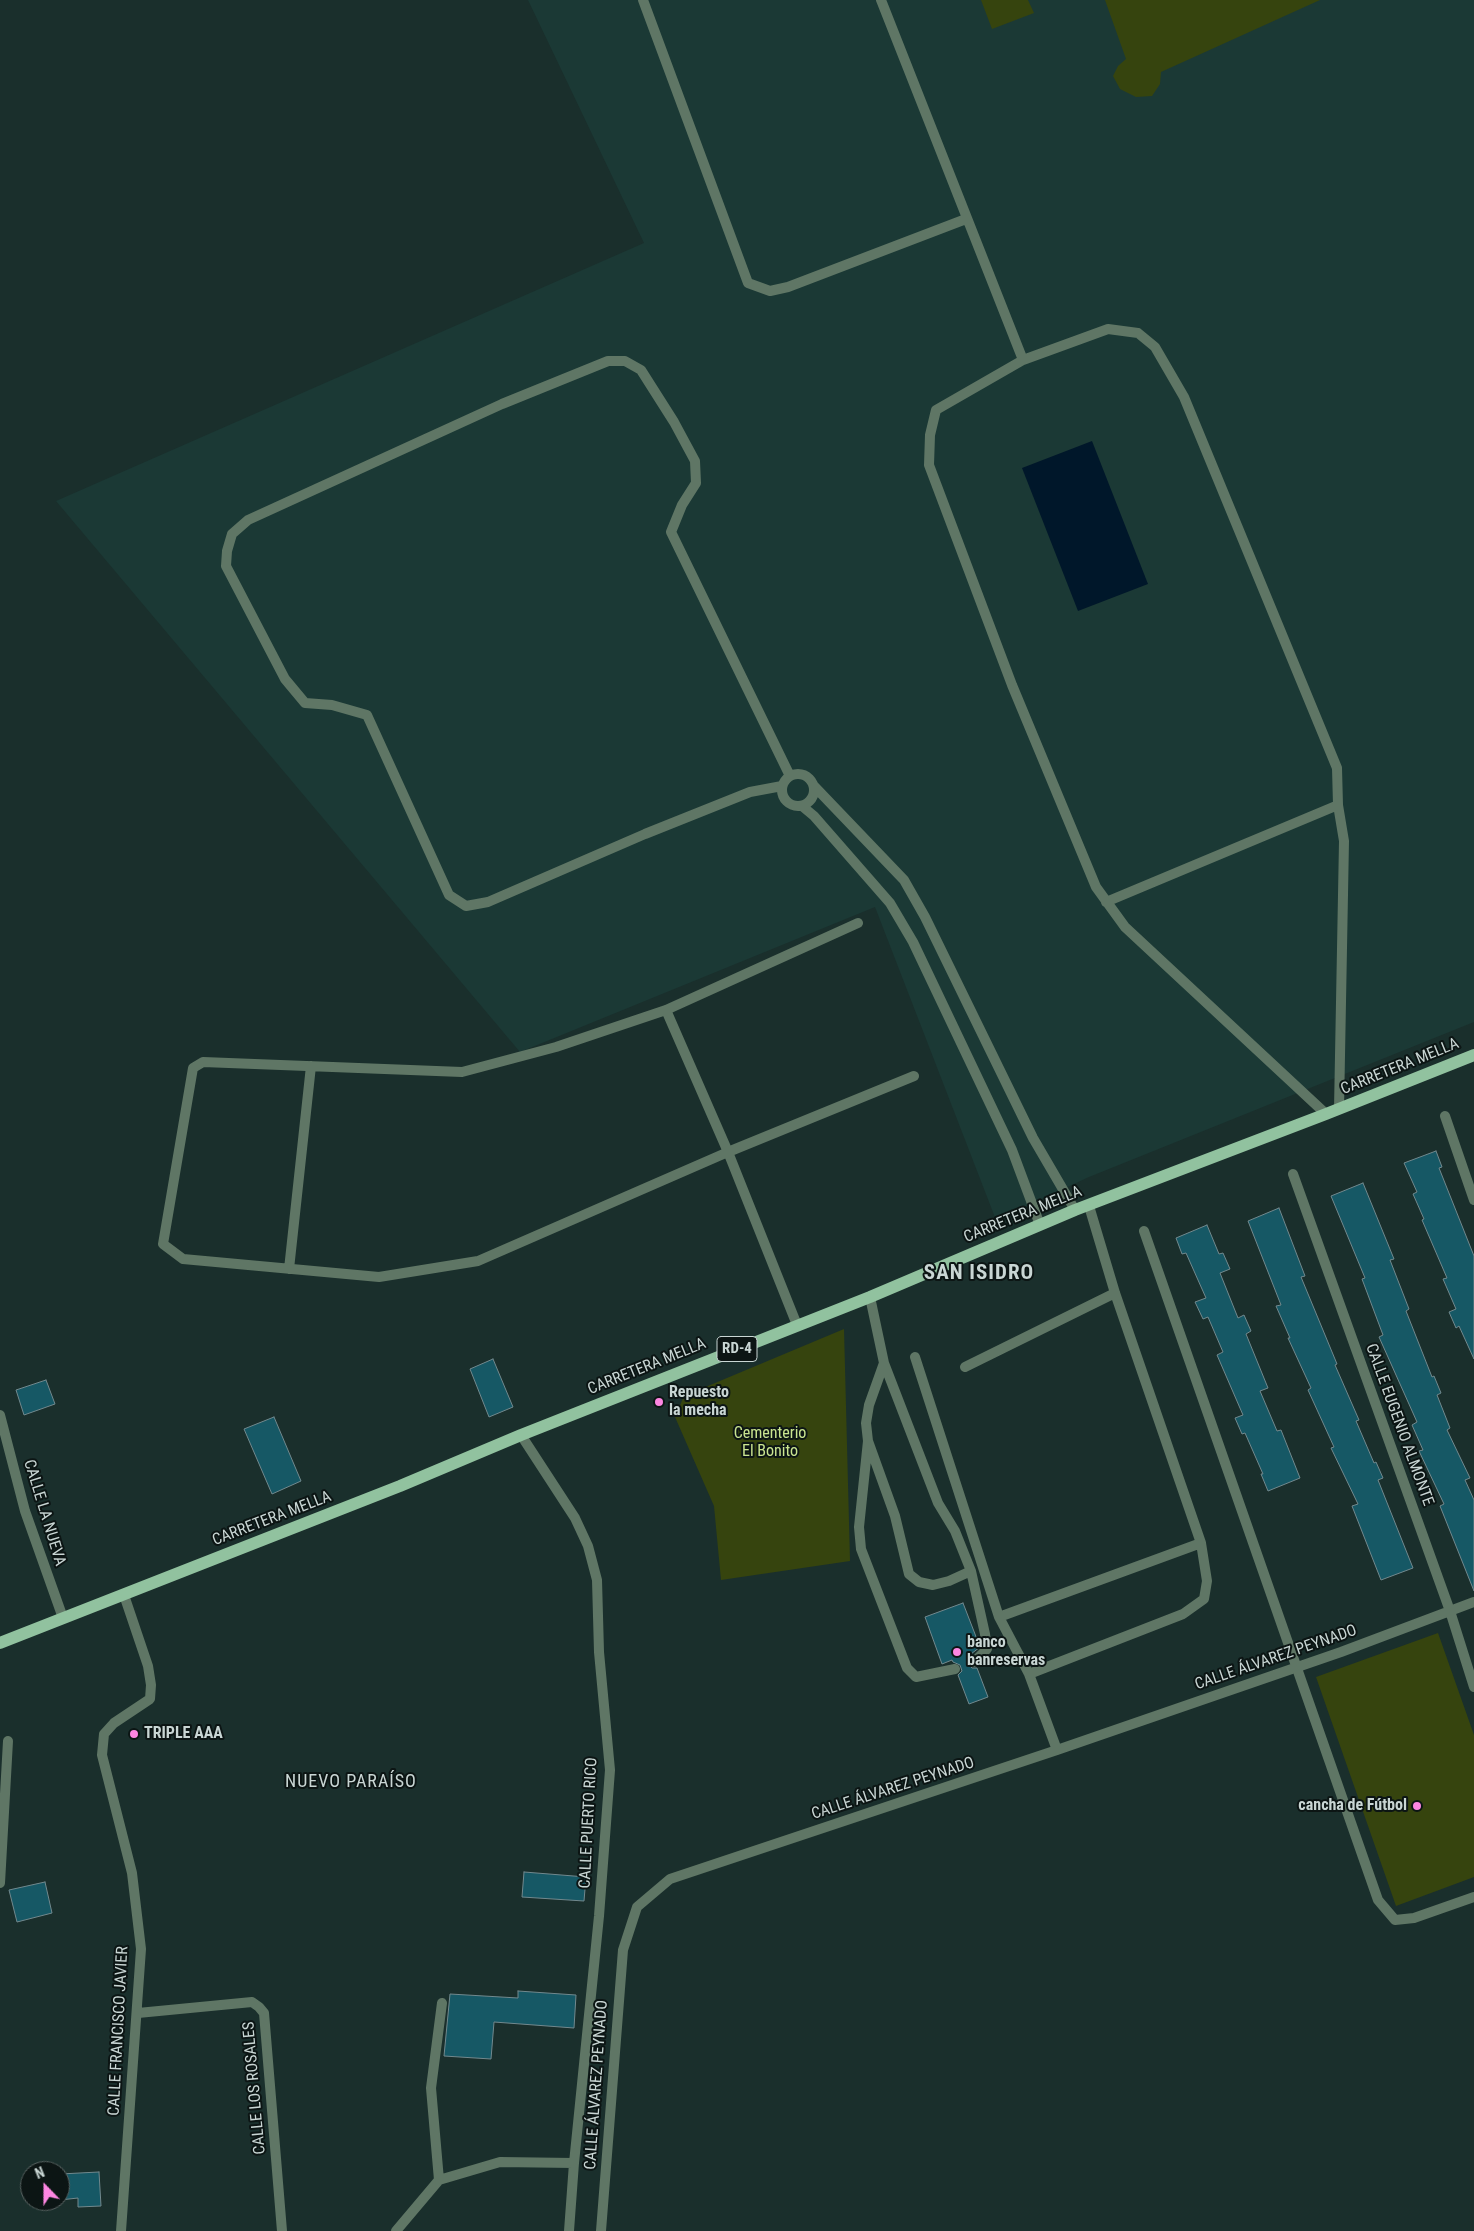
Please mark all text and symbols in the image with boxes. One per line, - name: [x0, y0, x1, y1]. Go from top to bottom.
- street label: CARRETERA MELLA: [1338, 1035, 1462, 1099]
- street label: CARRETERA MELLA: [961, 1183, 1085, 1247]
- district label: SAN ISIDRO: [923, 1261, 1035, 1287]
- street label: CARRETERA MELLA: [585, 1335, 709, 1399]
- road number: RD-4: [717, 1336, 757, 1362]
- street label: CALLE EUGENIO ALMONTE: [1361, 1341, 1437, 1509]
- place label: Repuesto la mecha: [669, 1383, 729, 1421]
- marker: Repuesto la mecha: [653, 1396, 665, 1408]
- park label: Cementerio El Bonito: [734, 1424, 806, 1462]
- street label: CALLE LA NUEVA: [19, 1457, 69, 1569]
- street label: CARRETERA MELLA: [210, 1488, 334, 1550]
- street label: CALLE ÁLVAREZ PEYNADO: [1193, 1621, 1359, 1695]
- place label: banco banreservas: [967, 1633, 1045, 1671]
- marker: banco banreservas: [951, 1646, 963, 1658]
- place label: TRIPLE AAA: [144, 1724, 223, 1744]
- marker: TRIPLE AAA: [128, 1728, 140, 1740]
- street label: CALLE ÁLVAREZ PEYNADO: [809, 1754, 977, 1824]
- street label: CALLE PUERTO RICO: [576, 1757, 602, 1889]
- district label: NUEVO PARAÍSO: [283, 1771, 419, 1793]
- place label: cancha de Fútbol: [1298, 1796, 1407, 1816]
- marker: cancha de Fútbol: [1411, 1800, 1423, 1812]
- street label: CALLE FRANCISCO JAVIER: [105, 1946, 133, 2116]
- street label: CALLE ÁLVAREZ PEYNADO: [581, 2000, 613, 2170]
- street label: CALLE LOS ROSALES: [240, 2021, 270, 2155]
- north arrow: [20, 2161, 70, 2211]
- text: N: [33, 2164, 47, 2182]

